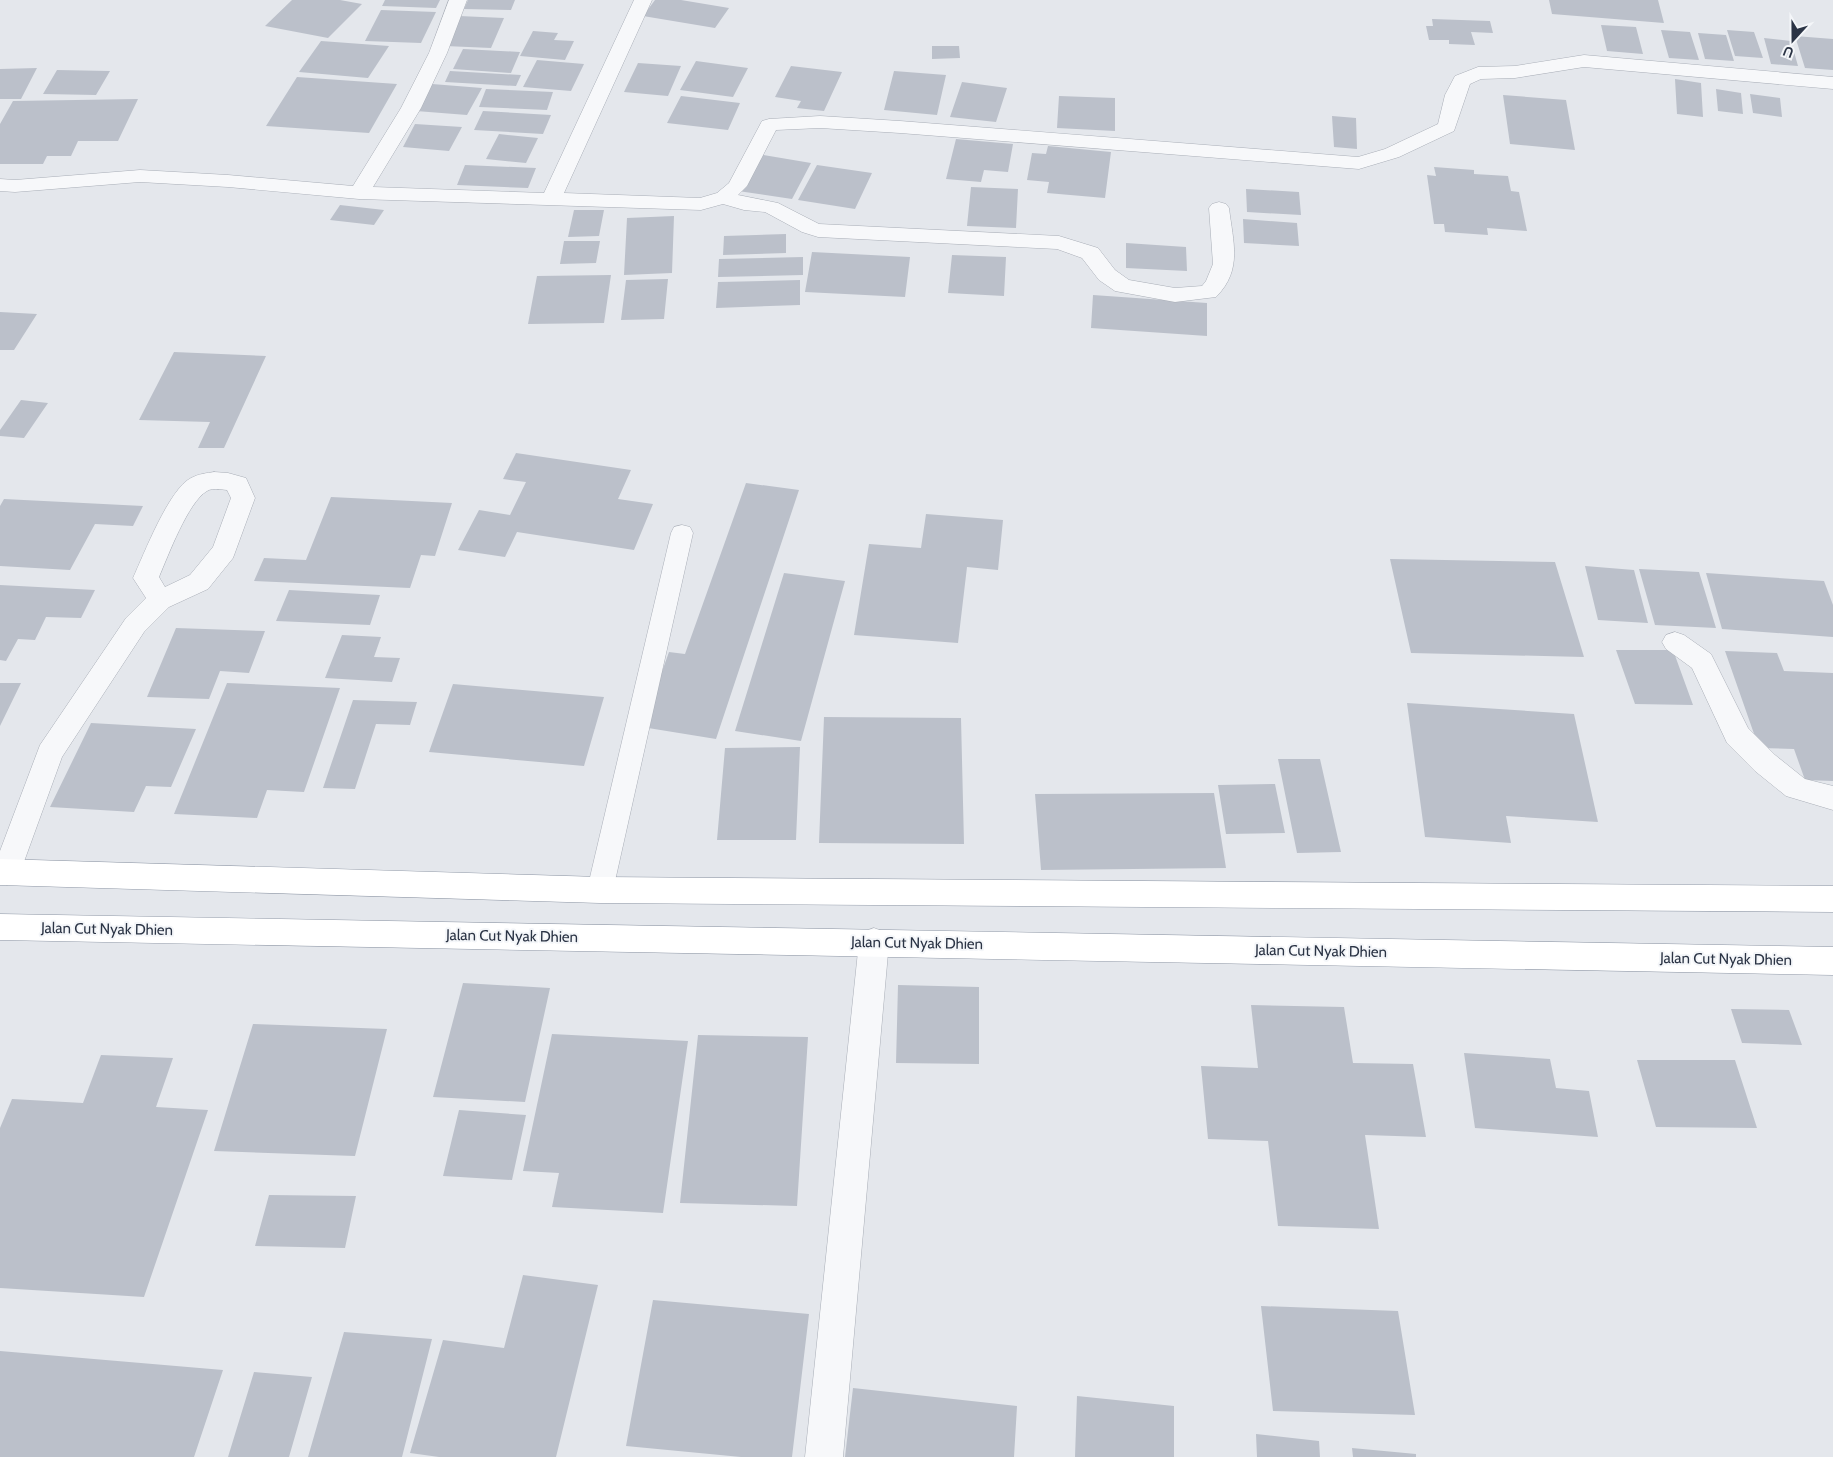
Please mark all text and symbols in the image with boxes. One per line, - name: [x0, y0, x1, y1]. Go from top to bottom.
- north arrow: [1768, 15, 1818, 65]
- text: U: [1780, 42, 1796, 62]
- street label: Jalan Cut Nyak Dhien: [40, 919, 173, 939]
- street label: Jalan Cut Nyak Dhien: [445, 926, 578, 946]
- street label: Jalan Cut Nyak Dhien: [850, 933, 983, 953]
- street label: Jalan Cut Nyak Dhien: [1254, 941, 1387, 961]
- street label: Jalan Cut Nyak Dhien: [1659, 949, 1792, 969]

